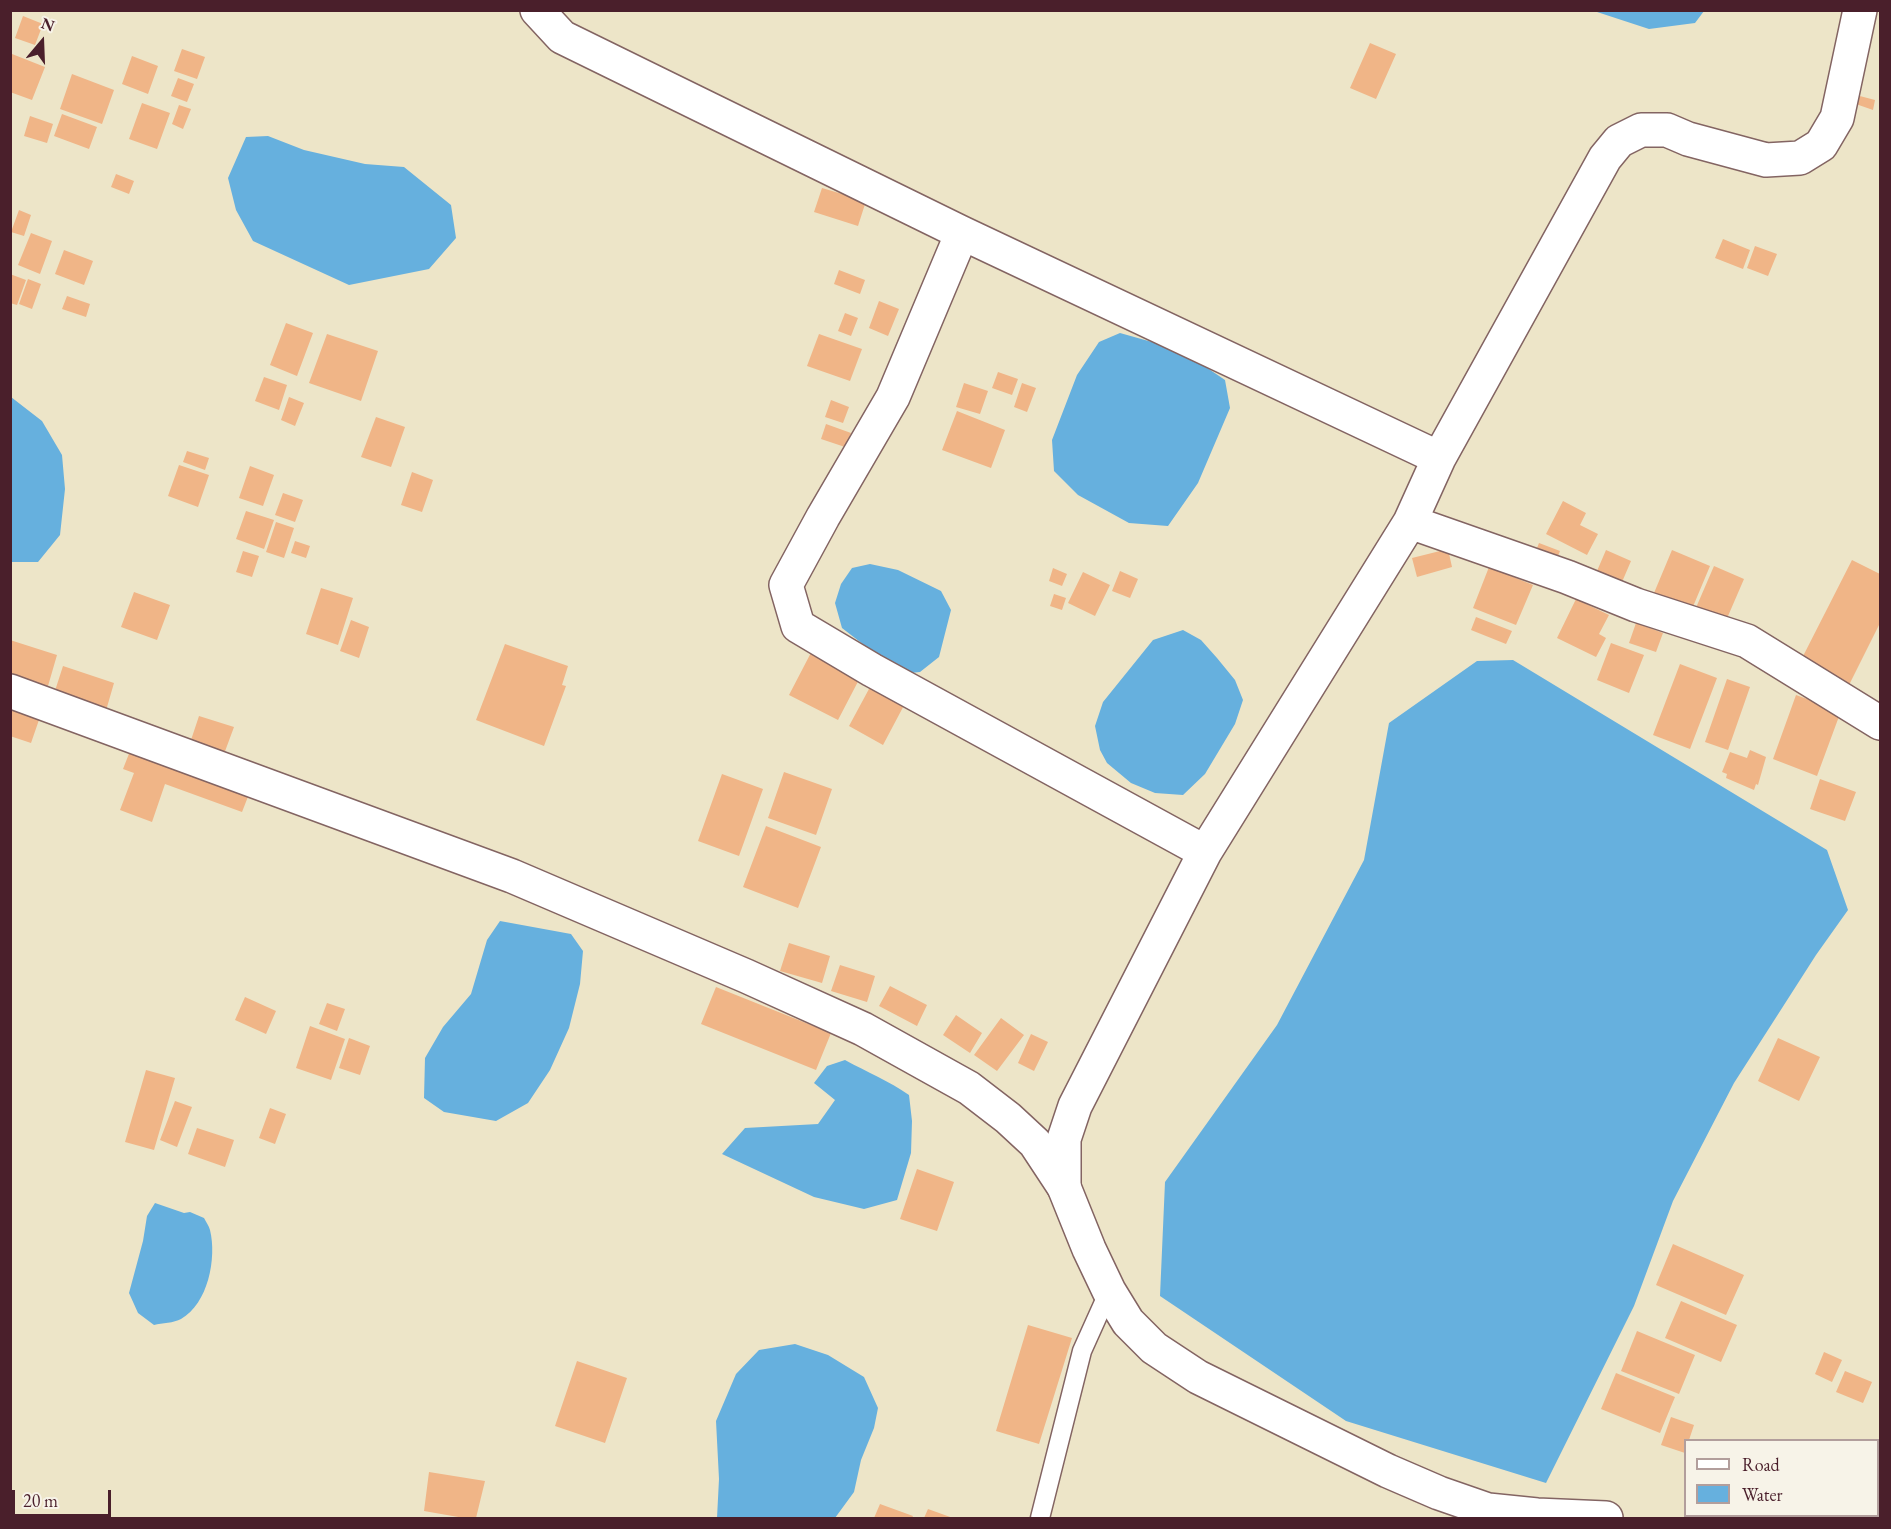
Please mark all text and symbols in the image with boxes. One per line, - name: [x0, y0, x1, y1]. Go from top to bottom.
- north arrow: [12, 12, 72, 72]
- text: N: [38, 12, 58, 37]
- legend: [1684, 1439, 1879, 1517]
- text: Road: [1742, 1453, 1780, 1476]
- scale bar: [15, 1478, 114, 1516]
- text: Water: [1742, 1483, 1783, 1506]
- text: 20 m: [23, 1489, 58, 1512]

